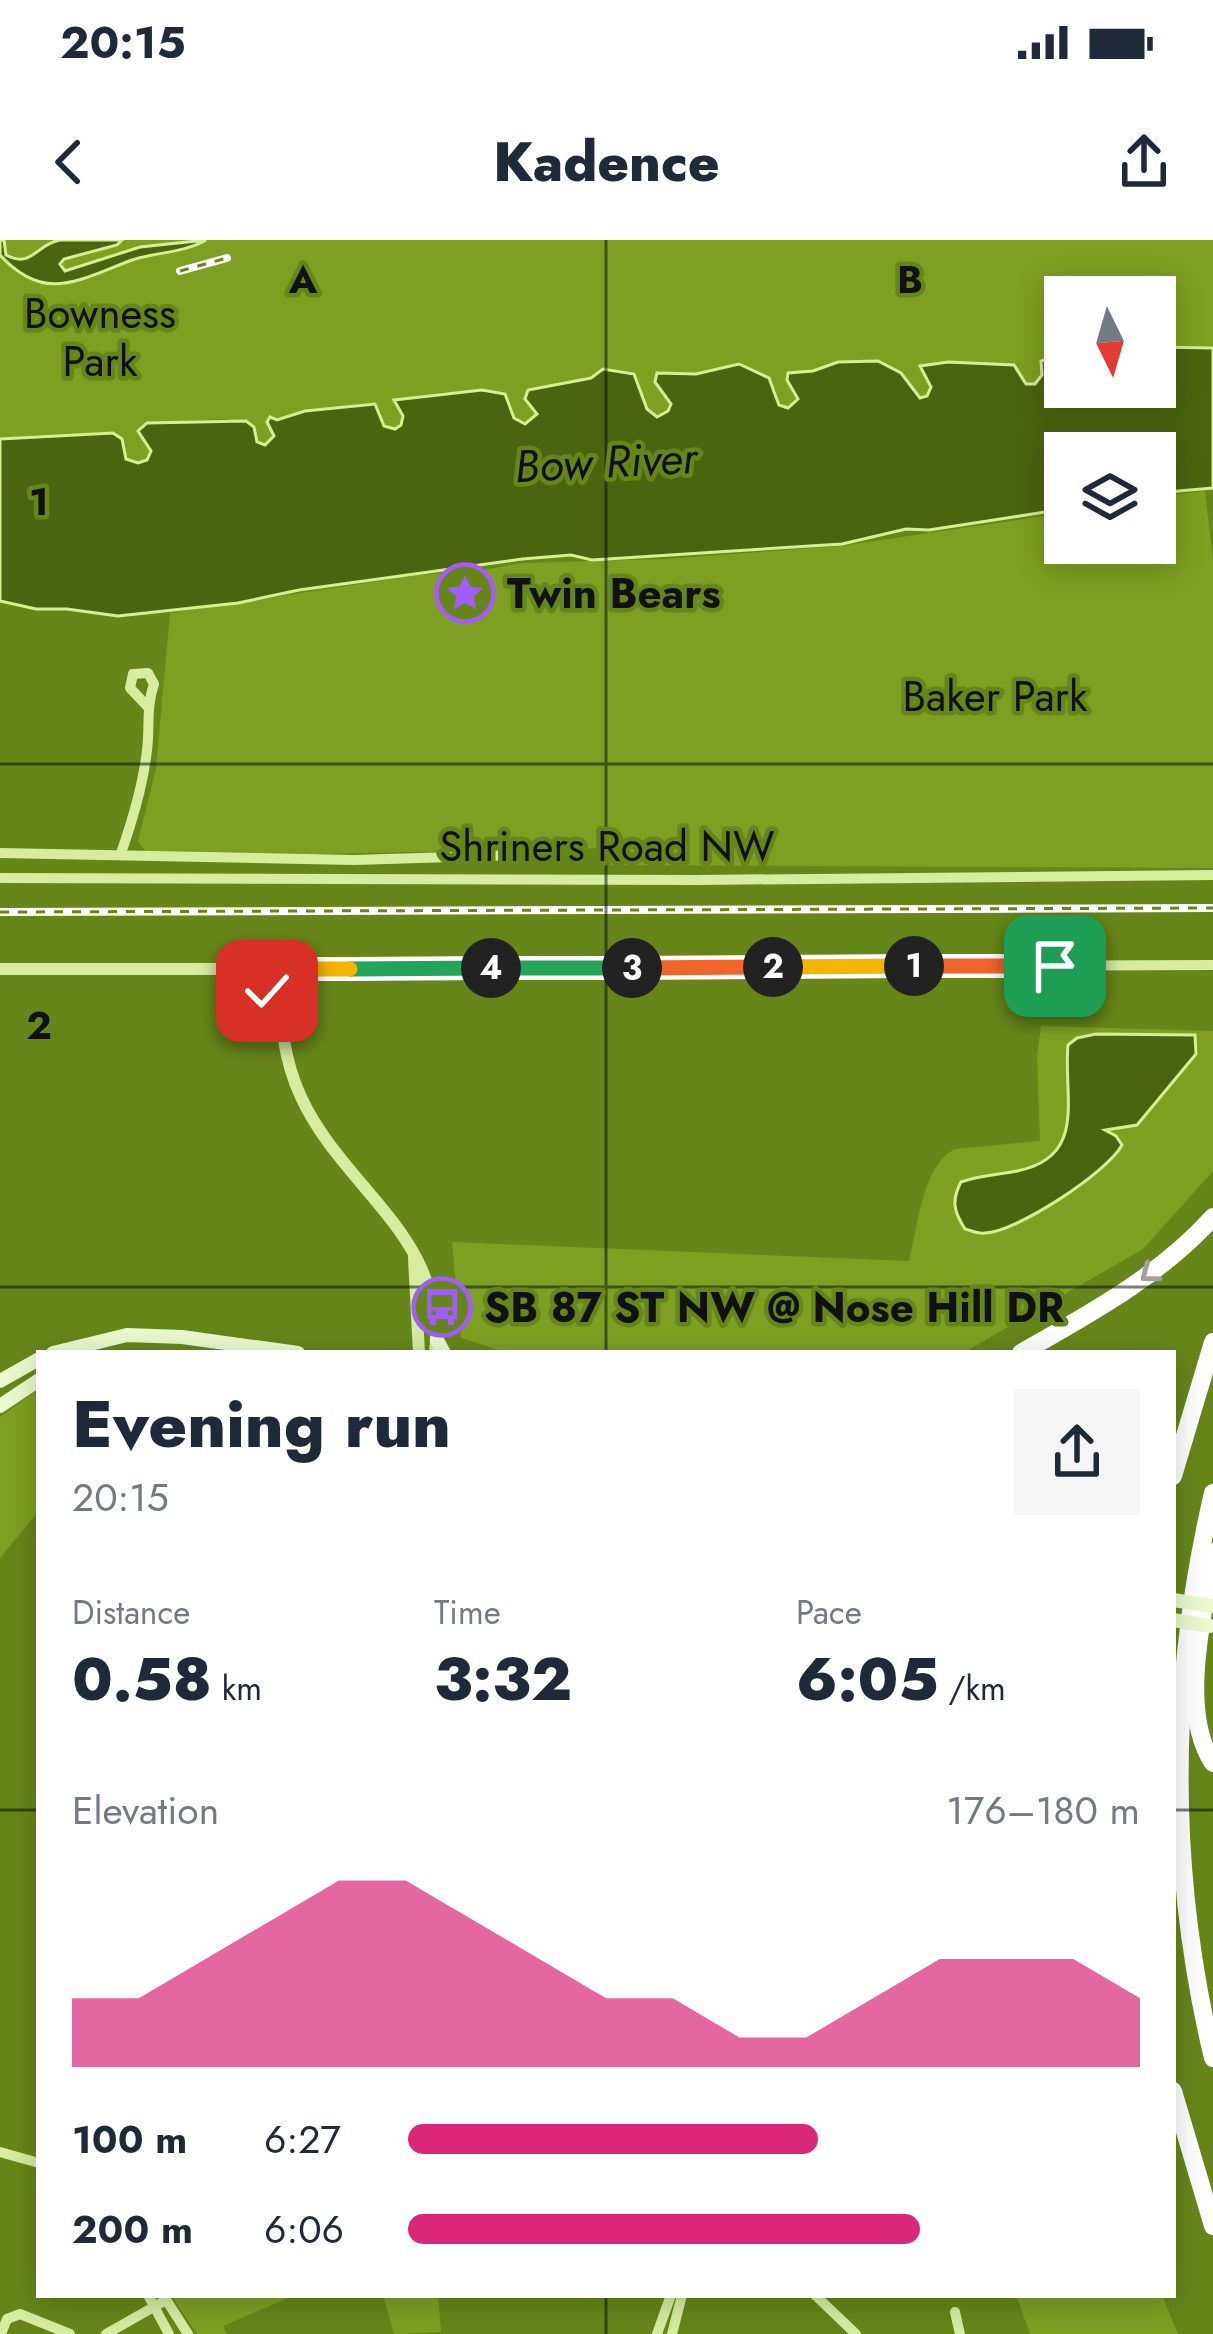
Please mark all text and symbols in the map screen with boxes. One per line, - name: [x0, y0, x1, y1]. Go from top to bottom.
- text: 20:15: [60, 10, 186, 75]
- text: Kadence: [493, 123, 720, 201]
- icon: back: [36, 129, 102, 195]
- icon: share: [1111, 129, 1177, 195]
- text: A: [288, 251, 318, 308]
- text: B: [897, 251, 923, 308]
- north arrow: [1044, 276, 1176, 408]
- map controls: [1044, 276, 1176, 564]
- park label: Bowness Park: [24, 283, 176, 392]
- water label: Bow River: [513, 425, 701, 499]
- button: layers: [1044, 432, 1176, 564]
- text: 1: [29, 473, 49, 530]
- place icon: Twin Bears: [434, 562, 496, 624]
- place label: Twin Bears: [507, 563, 721, 624]
- park label: Baker Park: [903, 666, 1088, 727]
- street label: Shriners Road NW: [439, 816, 775, 877]
- pin: [1004, 915, 1106, 1017]
- icon: arrive: [1022, 933, 1088, 999]
- pin: 1: [884, 936, 944, 996]
- pin: 2: [743, 937, 803, 997]
- pin: 4: [461, 938, 521, 998]
- pin: 3: [602, 938, 662, 998]
- pin: [216, 940, 318, 1042]
- text: 1: [906, 942, 922, 989]
- text: 2: [762, 943, 784, 990]
- text: 4: [479, 944, 503, 991]
- text: 3: [622, 944, 642, 991]
- icon: check: [234, 958, 300, 1024]
- text: 2: [26, 997, 52, 1054]
- one-way arrow: [1141, 1259, 1162, 1281]
- bus stop icon: SB 87 ST NW @ Nose Hill DR: [411, 1276, 473, 1338]
- place label: SB 87 ST NW @ Nose Hill DR: [484, 1277, 1064, 1338]
- text: Evening run: [72, 1376, 451, 1472]
- button: share: [1014, 1389, 1140, 1515]
- text: 20:15: [72, 1469, 169, 1526]
- text: Distance: [72, 1589, 190, 1636]
- text: Time: [434, 1589, 501, 1636]
- text: Pace: [796, 1589, 862, 1636]
- text: 0.58: [72, 1636, 212, 1723]
- text: 3:32: [434, 1636, 572, 1723]
- text: 6:05: [796, 1636, 939, 1723]
- text: km: [212, 1665, 262, 1712]
- text: /km: [939, 1665, 1006, 1712]
- text: Elevation: [72, 1782, 219, 1839]
- text: 176–180 m: [946, 1782, 1140, 1839]
- text: 100 m: [72, 2111, 187, 2168]
- text: 6:27: [264, 2111, 341, 2168]
- text: 200 m: [72, 2201, 193, 2258]
- text: 6:06: [264, 2201, 344, 2258]

